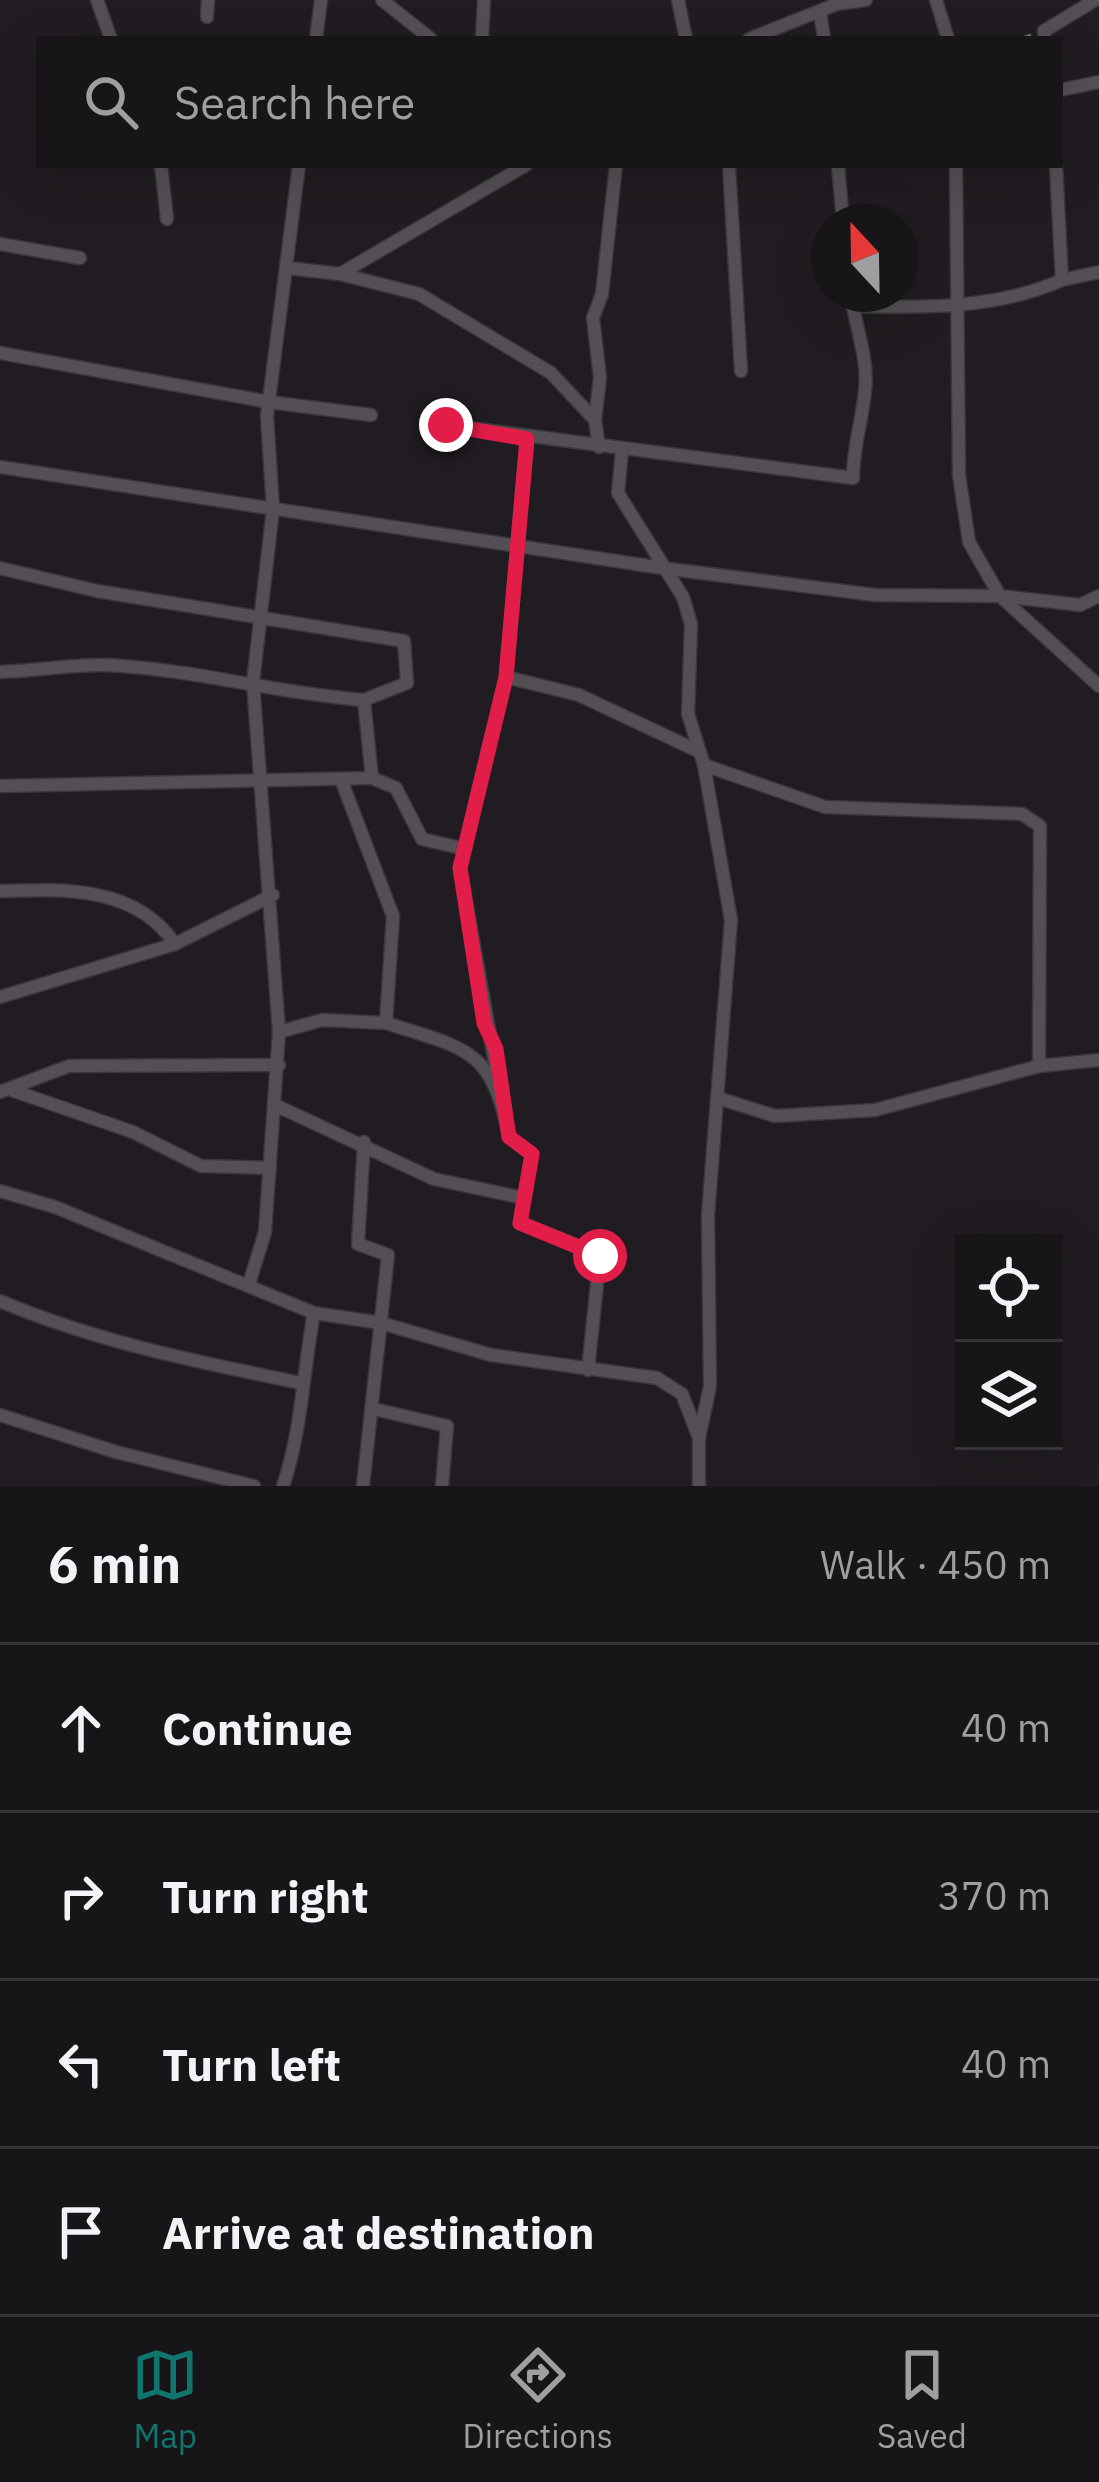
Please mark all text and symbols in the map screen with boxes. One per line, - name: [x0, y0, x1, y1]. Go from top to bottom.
- search box: [36, 36, 1063, 168]
- icon: search: [78, 69, 144, 135]
- text: Search here: [174, 73, 415, 131]
- north arrow: [811, 204, 919, 312]
- route end: [419, 398, 473, 452]
- route start: [573, 1229, 627, 1283]
- map controls: [955, 1234, 1063, 1450]
- button: locate: [955, 1234, 1063, 1342]
- button: layers: [955, 1342, 1063, 1450]
- text: 6 min: [48, 1531, 181, 1597]
- text: Walk · 450 m: [820, 1539, 1051, 1590]
- icon: ahead: [48, 1695, 114, 1761]
- text: Continue: [162, 1699, 353, 1757]
- text: 40 m: [961, 1702, 1051, 1753]
- icon: right: [48, 1863, 114, 1929]
- text: Turn right: [162, 1867, 369, 1925]
- text: 370 m: [938, 1870, 1051, 1921]
- icon: left: [48, 2031, 114, 2097]
- text: Turn left: [162, 2035, 341, 2093]
- text: 40 m: [961, 2038, 1051, 2089]
- icon: arrive: [48, 2199, 114, 2265]
- text: Arrive at destination: [162, 2203, 595, 2261]
- tab: Map: [132, 2342, 198, 2457]
- tab: Directions: [463, 2342, 613, 2457]
- tab: Saved: [877, 2342, 967, 2457]

